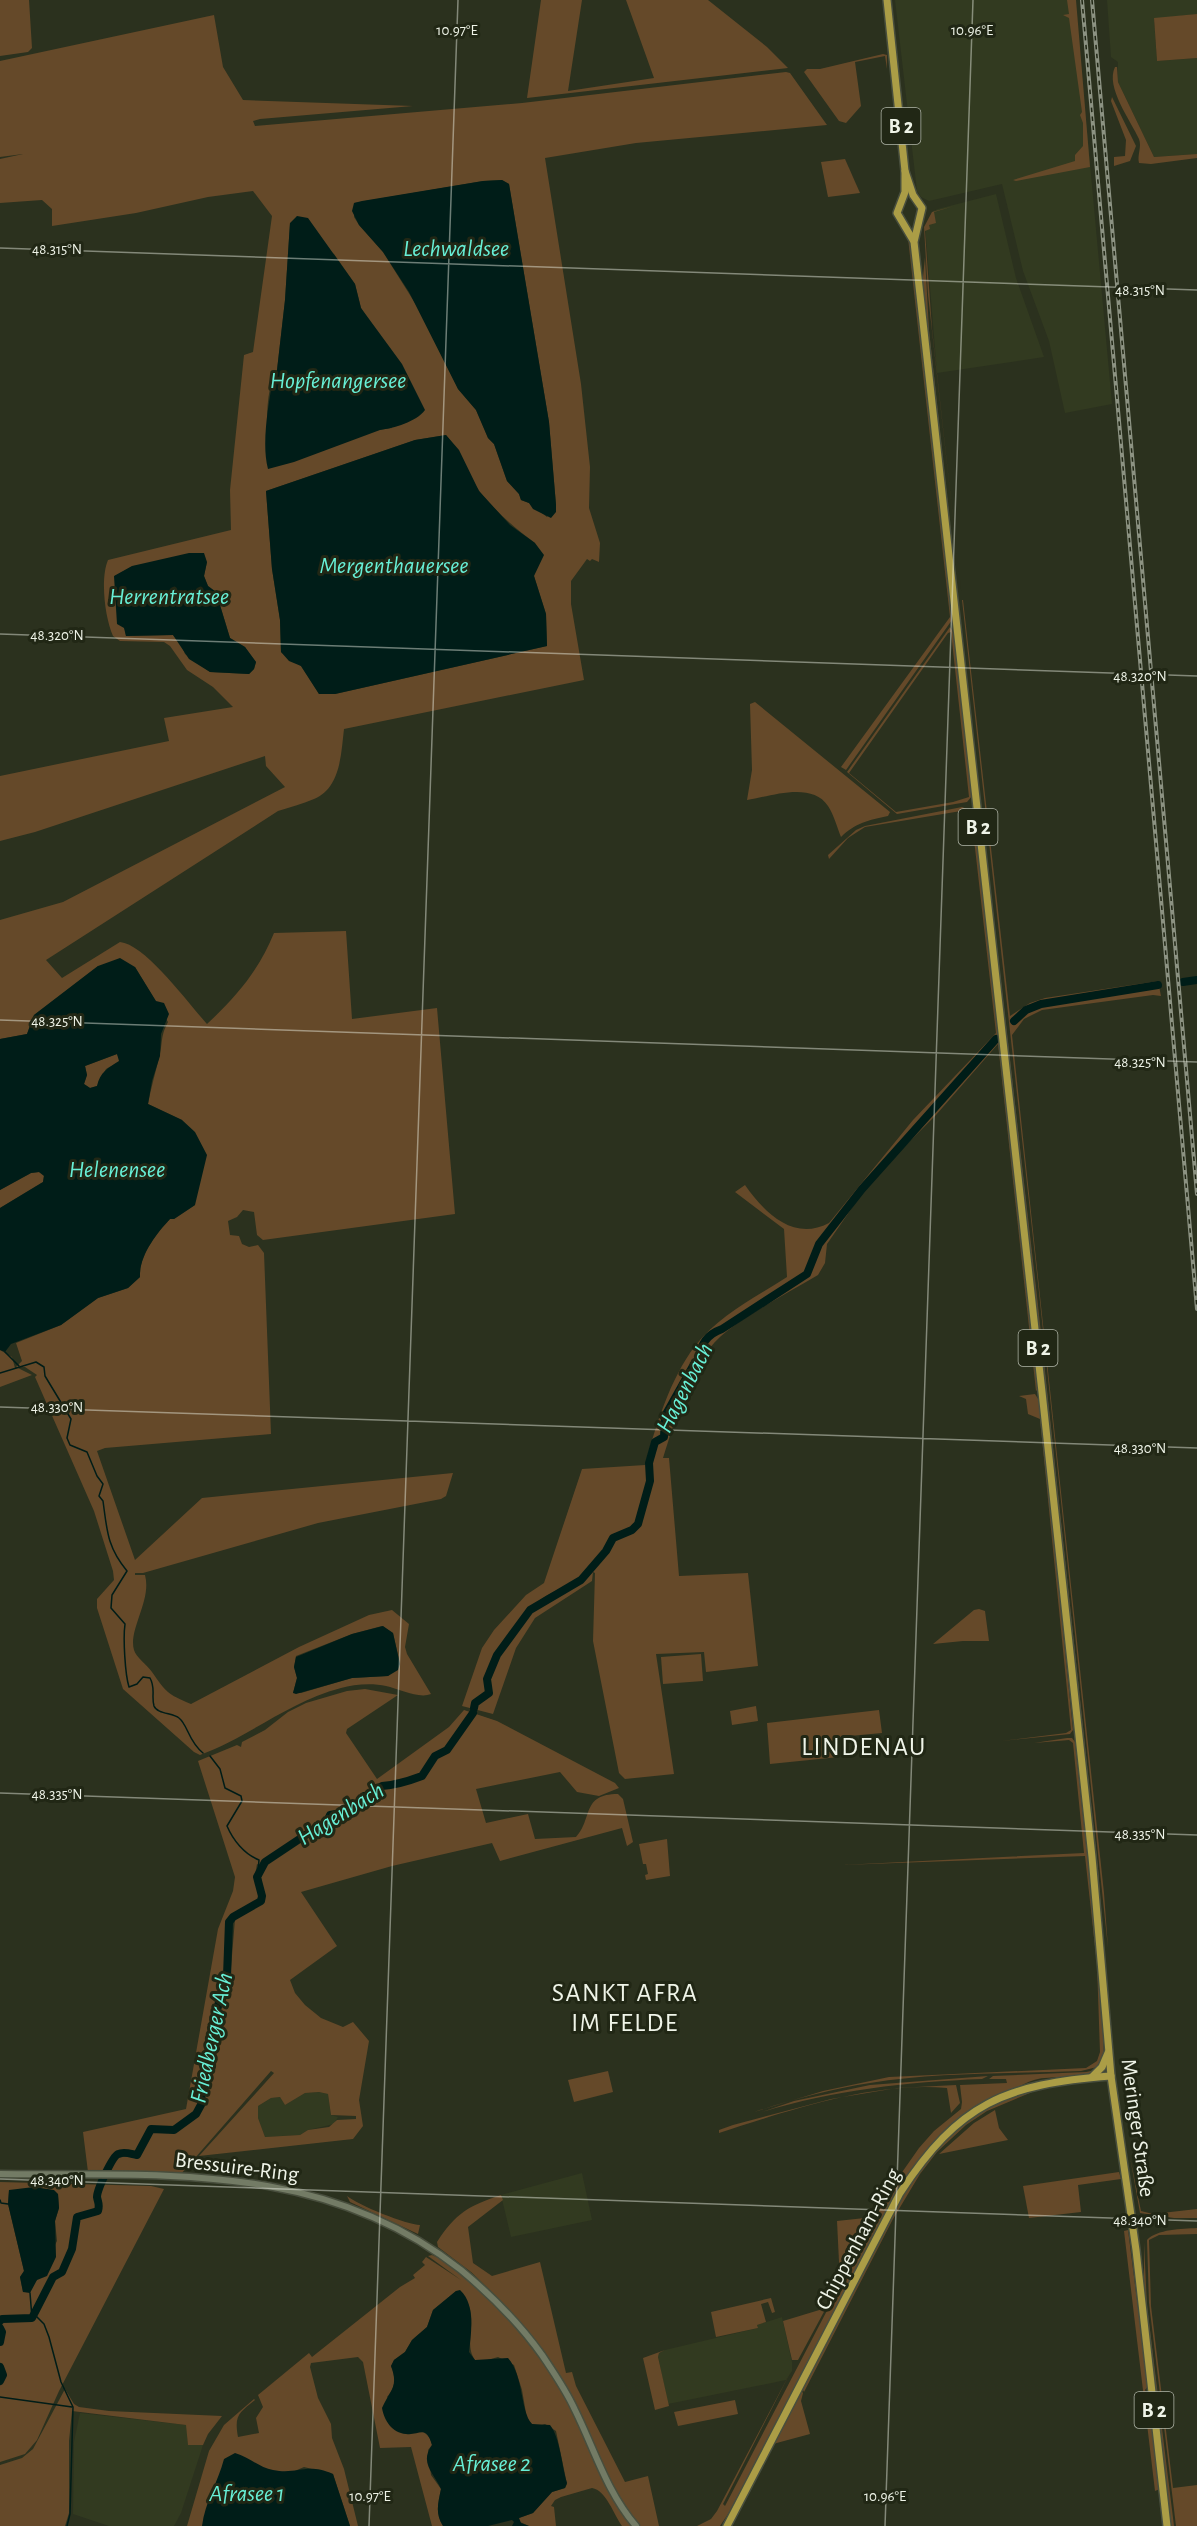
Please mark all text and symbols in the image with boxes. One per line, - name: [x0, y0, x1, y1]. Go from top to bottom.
- text: 10.97°E: [436, 23, 478, 38]
- text: 10.96°E: [951, 23, 993, 38]
- road number: B 2: [882, 108, 920, 144]
- water label: Lechwaldsee: [403, 237, 509, 261]
- text: 48.315°N: [32, 242, 82, 257]
- text: 48.315°N: [1115, 283, 1165, 298]
- water label: Hopfenangersee: [270, 369, 406, 393]
- water label: Mergenthauersee: [320, 554, 469, 578]
- water label: Herrentratsee: [109, 585, 229, 609]
- text: 48.320°N: [30, 628, 84, 643]
- text: 48.320°N: [1113, 669, 1167, 684]
- road number: B 2: [958, 809, 998, 845]
- text: 48.325°N: [31, 1014, 83, 1029]
- text: 48.325°N: [1114, 1055, 1166, 1070]
- water label: Helenensee: [69, 1158, 165, 1182]
- road number: B 2: [1018, 1330, 1058, 1366]
- water label: Hagenbach: [652, 1339, 718, 1437]
- text: 48.330°N: [31, 1400, 83, 1415]
- text: 48.330°N: [1114, 1441, 1166, 1456]
- district label: LINDENAU: [801, 1734, 927, 1760]
- water label: Hagenbach: [293, 1778, 389, 1850]
- text: 48.335°N: [31, 1787, 83, 1802]
- text: 48.335°N: [1114, 1827, 1166, 1842]
- water label: Friedberger Ach: [186, 1971, 238, 2105]
- district label: SANKT AFRA IM FELDE: [552, 1980, 698, 2036]
- street label: Meringer Straße: [1117, 2058, 1159, 2198]
- street label: Bressuire-Ring: [174, 2148, 300, 2186]
- street label: Chippenham-Ring: [811, 2164, 905, 2313]
- text: 48.340°N: [30, 2173, 84, 2188]
- text: 48.340°N: [1113, 2213, 1167, 2228]
- road number: B 2: [1134, 2392, 1174, 2428]
- water label: Afrasee 2: [452, 2452, 531, 2476]
- water label: Afrasee 1: [208, 2482, 285, 2506]
- text: 10.97°E: [349, 2489, 391, 2504]
- text: 10.96°E: [864, 2489, 906, 2504]

